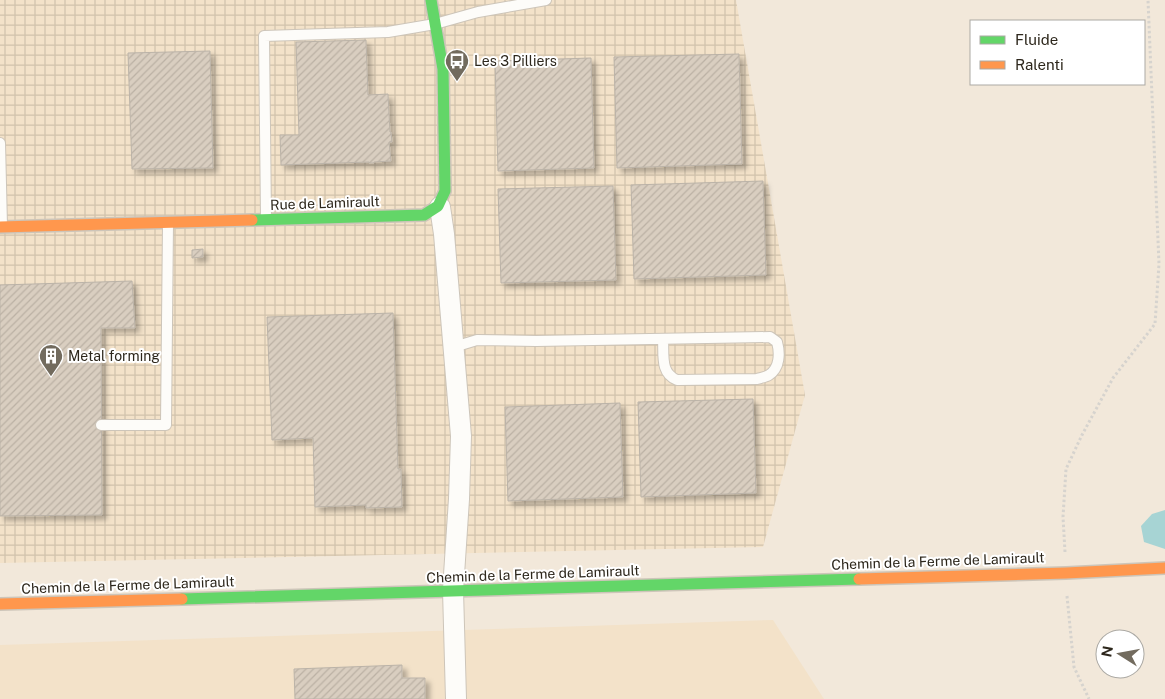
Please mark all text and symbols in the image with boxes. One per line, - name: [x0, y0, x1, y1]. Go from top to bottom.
- legend: [970, 20, 1145, 85]
- text: Fluide: [1015, 31, 1058, 48]
- bus stop icon: Les 3 Pilliers: [444, 48, 470, 82]
- place label: Les 3 Pilliers: [474, 53, 557, 69]
- text: Ralenti: [1015, 56, 1064, 73]
- street label: Rue de Lamirault: [270, 193, 380, 213]
- building icon: Metal forming: [38, 343, 64, 377]
- place label: Metal forming: [68, 348, 160, 364]
- street label: Chemin de la Ferme de Lamirault: [831, 549, 1045, 573]
- street label: Chemin de la Ferme de Lamirault: [426, 562, 640, 586]
- street label: Chemin de la Ferme de Lamirault: [21, 573, 235, 597]
- north arrow: [1095, 629, 1145, 679]
- text: N: [1098, 645, 1116, 658]

